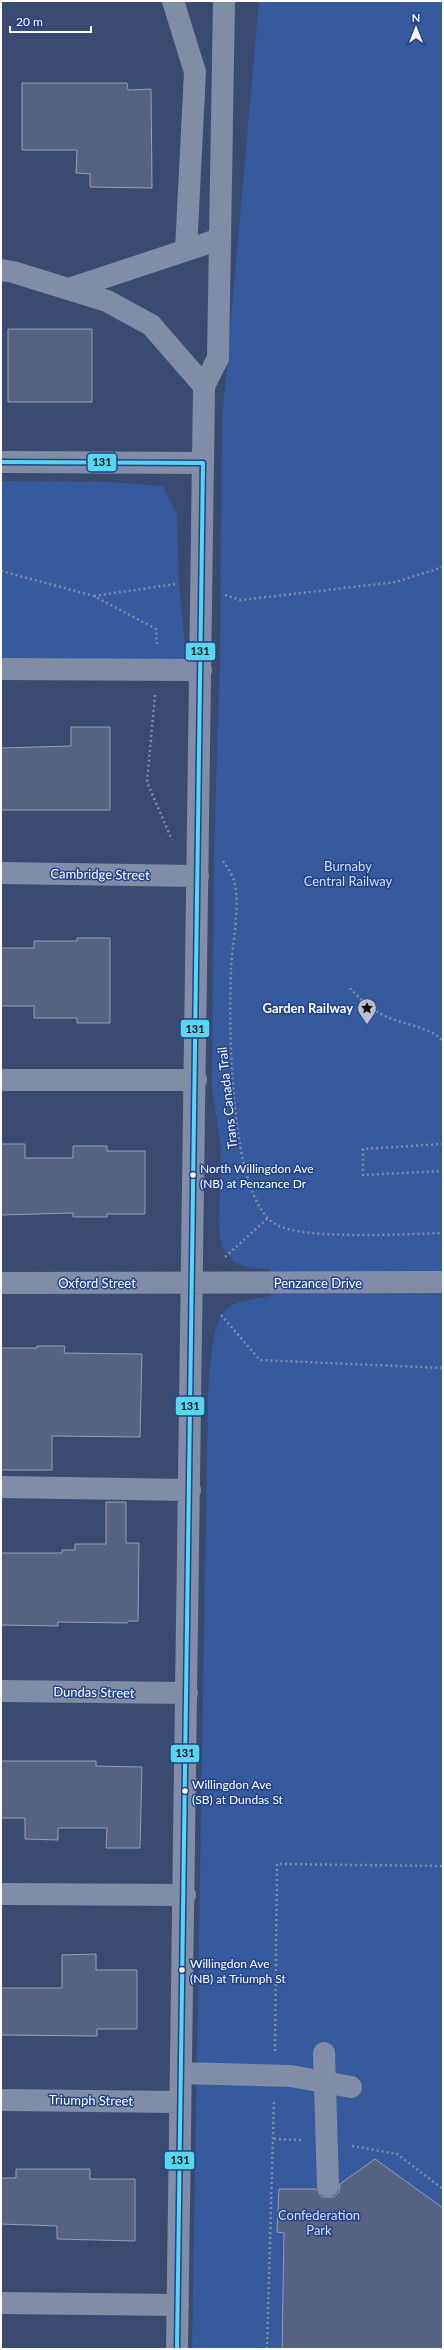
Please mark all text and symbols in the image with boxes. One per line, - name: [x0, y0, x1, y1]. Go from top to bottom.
- scale bar: [10, 8, 91, 34]
- north arrow: [396, 8, 436, 48]
- text: N: [412, 11, 420, 24]
- text: 20 m: [16, 14, 43, 29]
- line badge: 131: [87, 453, 117, 472]
- text: 131: [92, 455, 112, 468]
- line badge: 131: [185, 642, 216, 661]
- text: 131: [190, 644, 210, 657]
- park label: Burnaby Central Railway: [304, 858, 393, 889]
- street label: Cambridge Street: [50, 865, 150, 883]
- place icon: Garden Railway: [356, 997, 378, 1025]
- place label: Garden Railway: [263, 1000, 353, 1016]
- line badge: 131: [180, 1019, 210, 1038]
- text: 131: [185, 1022, 205, 1035]
- street label: Trans Canada Trail: [214, 1046, 240, 1150]
- place label: North Willingdon Ave (NB) at Penzance Dr: [200, 1161, 314, 1191]
- marker: North Willingdon Ave (NB) at Penzance Dr: [188, 1170, 198, 1180]
- street label: Oxford Street: [58, 1275, 136, 1291]
- street label: Penzance Drive: [274, 1275, 362, 1291]
- line badge: 131: [175, 1396, 205, 1416]
- text: 131: [180, 1399, 200, 1412]
- street label: Dundas Street: [53, 1683, 135, 1701]
- line badge: 131: [170, 1744, 200, 1763]
- text: 131: [175, 1746, 195, 1759]
- place label: Willingdon Ave (SB) at Dundas St: [192, 1777, 284, 1807]
- marker: Willingdon Ave (SB) at Dundas St: [180, 1786, 190, 1796]
- place label: Willingdon Ave (NB) at Triumph St: [190, 1956, 287, 1986]
- marker: Willingdon Ave (NB) at Triumph St: [177, 1965, 187, 1975]
- street label: Triumph Street: [49, 2091, 134, 2109]
- line badge: 131: [164, 2151, 195, 2170]
- text: 131: [170, 2153, 190, 2166]
- park label: Confederation Park: [278, 2207, 360, 2238]

